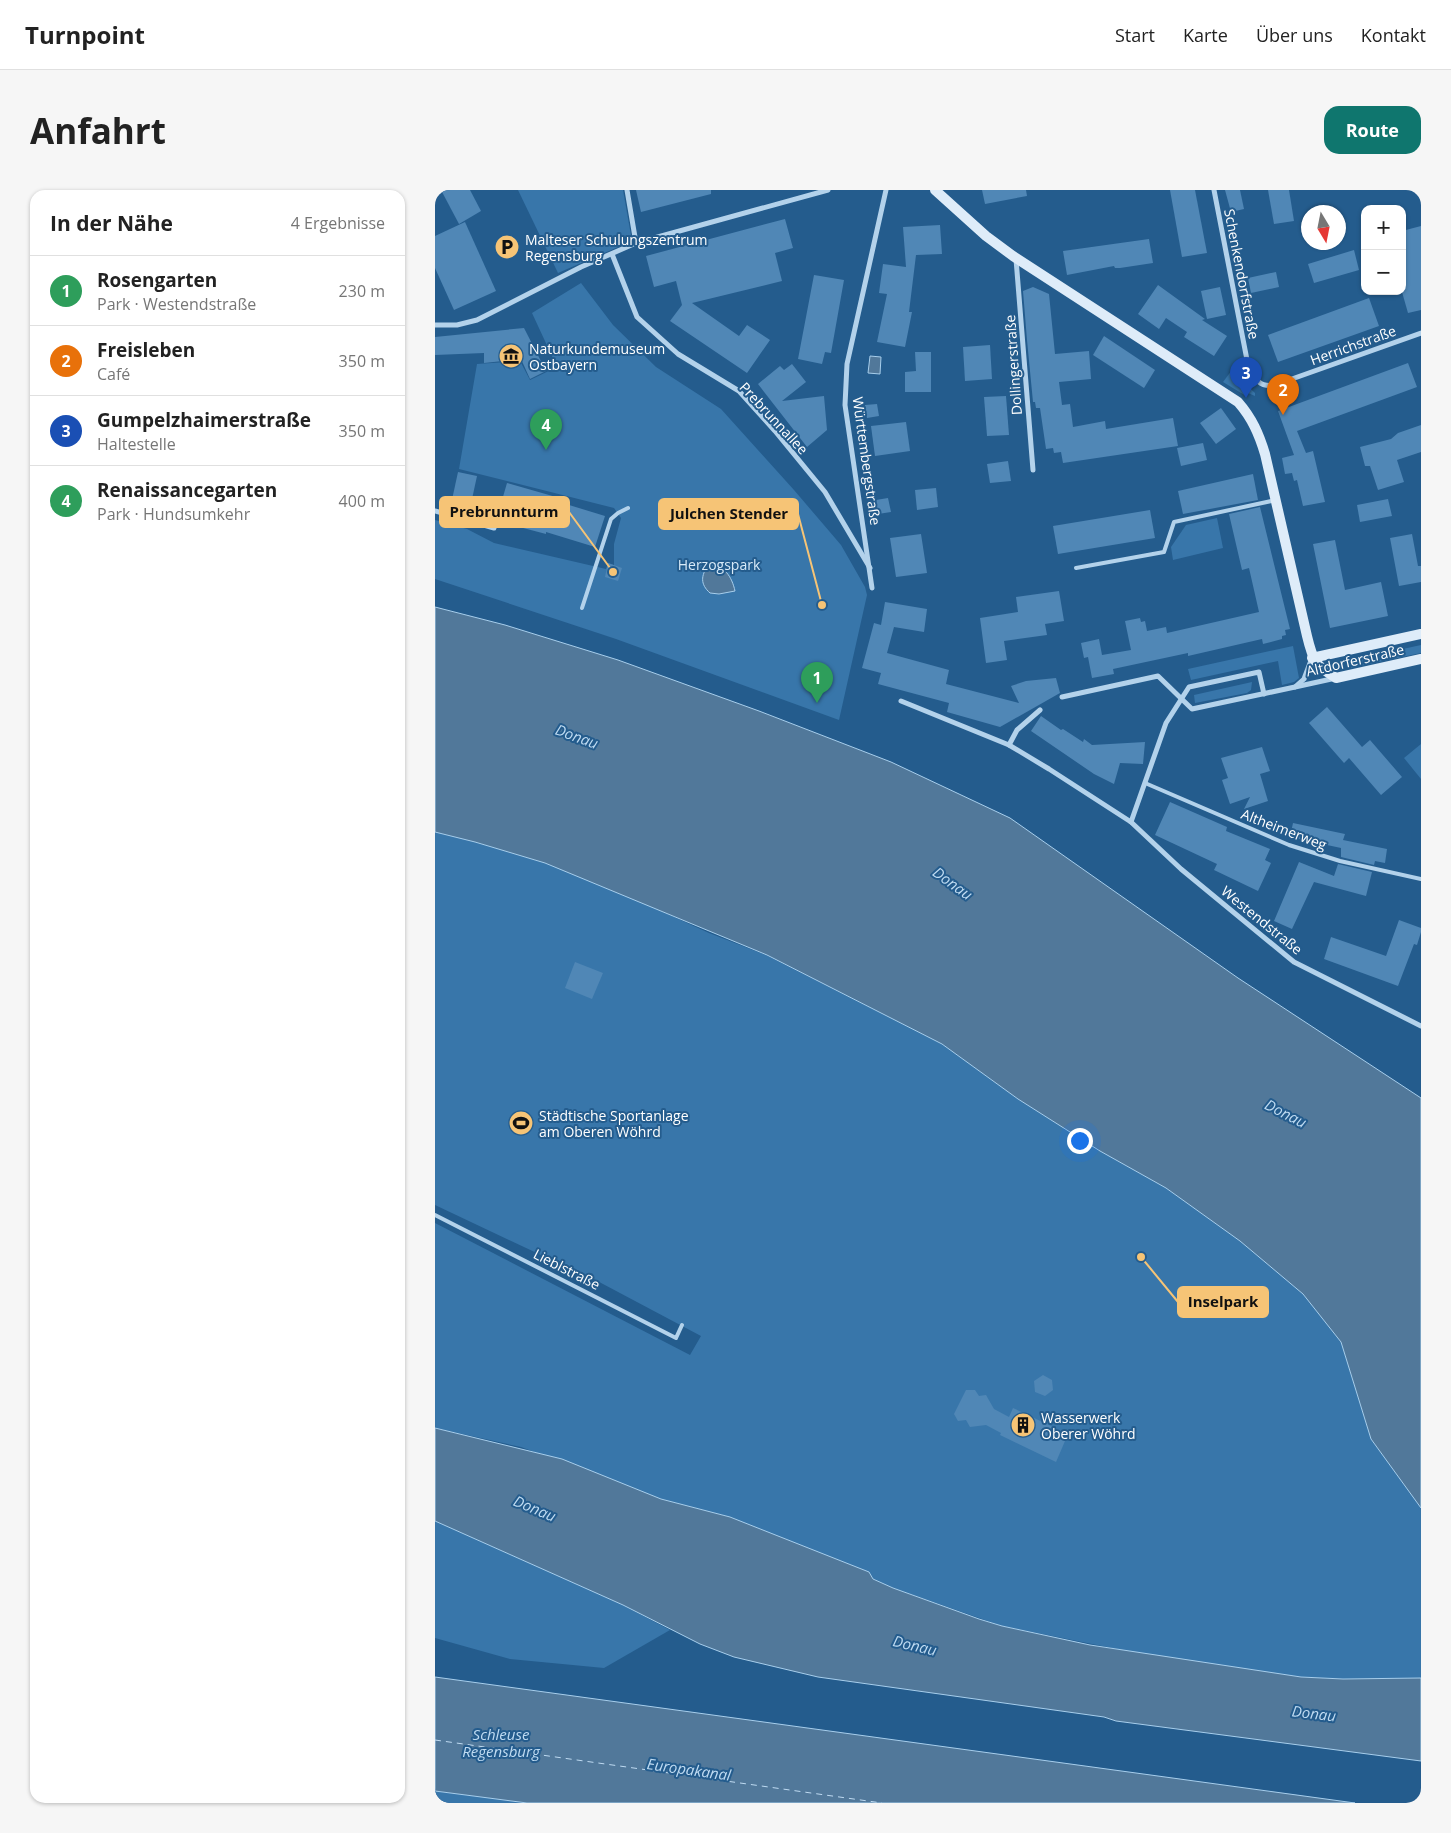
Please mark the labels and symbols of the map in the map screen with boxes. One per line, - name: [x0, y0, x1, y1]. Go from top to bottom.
- north arrow: [1301, 205, 1346, 250]
- street label: Schenkendorfstraße: [1220, 207, 1264, 341]
- place label: Malteser Schulungszentrum Regensburg: [525, 230, 707, 265]
- parking icon: Malteser Schulungszentrum Regensburg: [494, 234, 520, 260]
- street label: Dollingerstraße: [1000, 314, 1026, 416]
- street label: Herrichstraße: [1307, 321, 1399, 369]
- place label: Naturkundemuseum Ostbayern: [529, 339, 665, 374]
- museum icon: Naturkundemuseum Ostbayern: [498, 343, 524, 369]
- pin: 3: [1230, 357, 1262, 398]
- pin: 2: [1267, 374, 1299, 415]
- street label: Prebrunnallee: [735, 378, 813, 458]
- street label: Württembergstraße: [849, 396, 885, 527]
- pin: 4: [530, 409, 562, 450]
- callout: Prebrunnturm: [440, 497, 569, 527]
- callout: Julchen Stender: [659, 499, 798, 529]
- text: Prebrunnturm: [450, 501, 558, 521]
- text: Julchen Stender: [668, 503, 788, 523]
- park label: Herzogspark: [678, 555, 761, 574]
- street label: Altdorferstraße: [1304, 639, 1406, 681]
- pin: 1: [801, 662, 833, 703]
- water label: Donau: [553, 719, 602, 753]
- street label: Altheimerweg: [1238, 804, 1330, 854]
- water label: Donau: [929, 862, 977, 904]
- street label: Westendstraße: [1217, 881, 1307, 959]
- water label: Donau: [1262, 1094, 1311, 1132]
- place label: Städtische Sportanlage am Oberen Wöhrd: [539, 1106, 689, 1141]
- sports icon: Städtische Sportanlage am Oberen Wöhrd: [508, 1110, 534, 1136]
- your location: [1067, 1128, 1093, 1154]
- street label: Lieblstraße: [530, 1244, 604, 1294]
- callout: Inselpark: [1178, 1287, 1268, 1317]
- text: Inselpark: [1188, 1291, 1259, 1311]
- place label: Wasserwerk Oberer Wöhrd: [1041, 1408, 1135, 1443]
- building icon: Wasserwerk Oberer Wöhrd: [1010, 1412, 1036, 1438]
- water label: Donau: [511, 1490, 560, 1526]
- water label: Donau: [891, 1630, 939, 1660]
- water label: Donau: [1291, 1700, 1338, 1726]
- water label: Schleuse Regensburg: [462, 1724, 541, 1761]
- water label: Europakanal: [646, 1753, 733, 1785]

